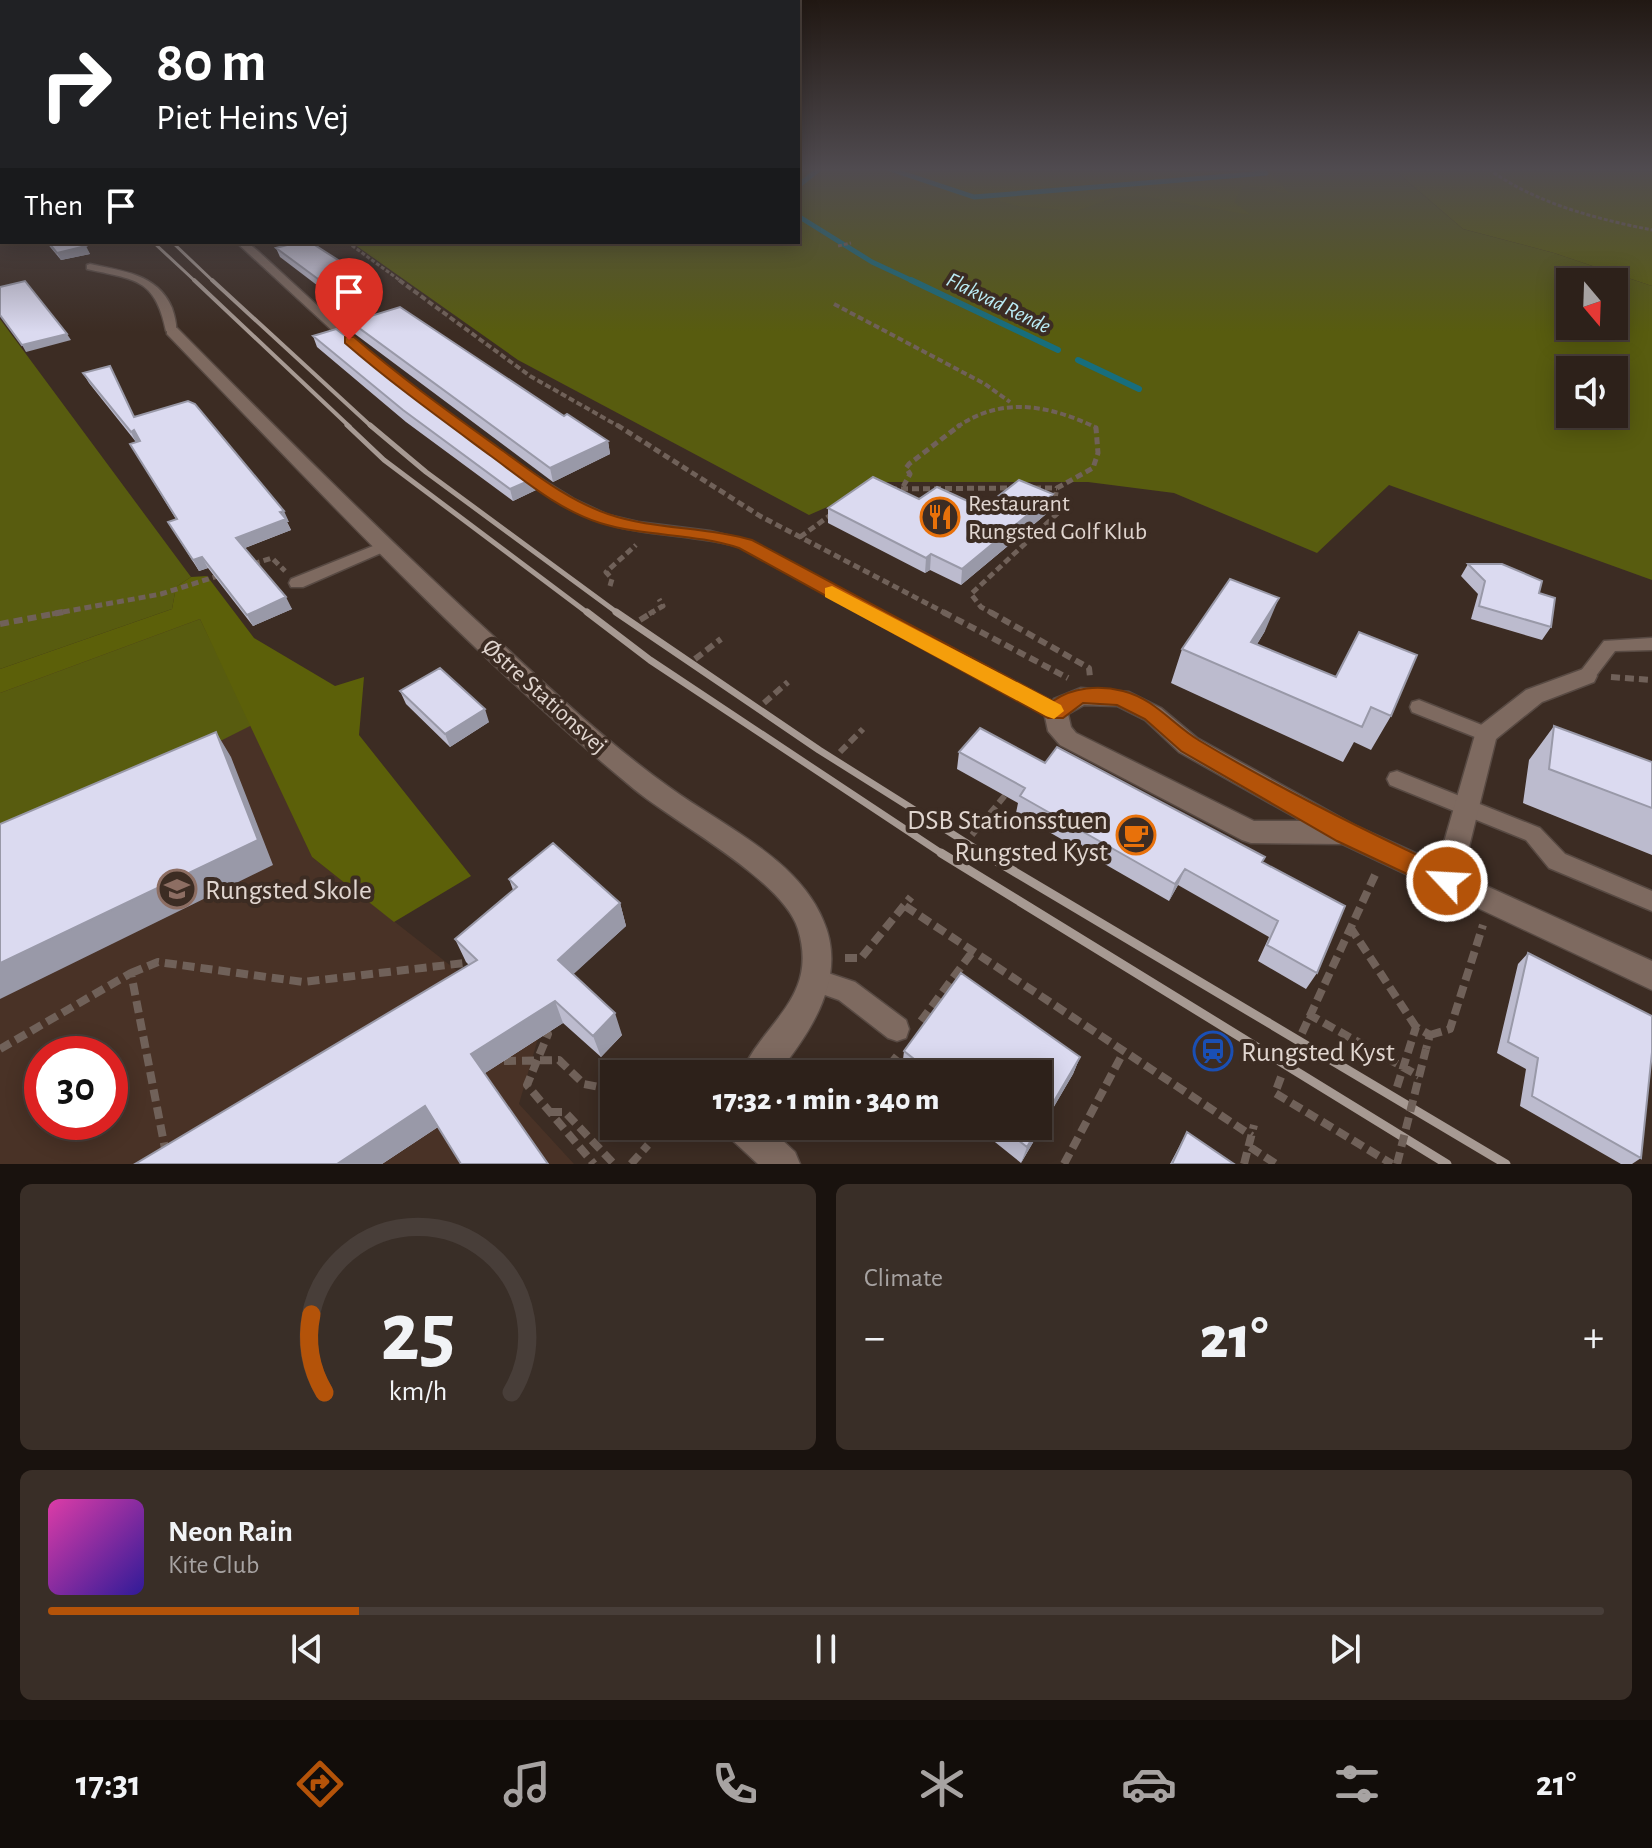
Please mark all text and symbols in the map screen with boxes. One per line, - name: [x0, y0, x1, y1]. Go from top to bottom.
- icon: right: [24, 32, 128, 136]
- text: 80 m: [156, 35, 266, 91]
- text: Piet Heins Vej: [156, 100, 349, 136]
- icon: arrive: [99, 184, 143, 228]
- text: Then: [24, 191, 83, 221]
- pin: [315, 258, 383, 340]
- water label: Flakvad Rende: [943, 268, 1054, 338]
- north arrow: [1556, 268, 1628, 340]
- map controls: [1556, 268, 1628, 428]
- icon: arrive: [327, 270, 371, 314]
- button: sound: [1556, 356, 1628, 428]
- place label: Restaurant Rungsted Golf Klub: [968, 492, 1147, 544]
- restaurant icon: Restaurant Rungsted Golf Klub: [919, 496, 961, 538]
- street label: Østre Stationsvej: [478, 635, 611, 759]
- place label: DSB Stationsstuen Rungsted Kyst: [907, 807, 1108, 867]
- cafe icon: DSB Stationsstuen Rungsted Kyst: [1115, 814, 1157, 856]
- position arrow: [1405, 839, 1489, 923]
- school or university icon: Rungsted Skole: [156, 868, 198, 910]
- place label: Rungsted Skole: [205, 877, 372, 905]
- station icon: Rungsted Kyst: [1192, 1030, 1234, 1072]
- speed limit sign: 30: [24, 1036, 128, 1140]
- place label: Rungsted Kyst: [1241, 1039, 1395, 1067]
- text: 17:32 · 1 min · 340 m: [713, 1085, 939, 1115]
- text: Climate: [864, 1265, 943, 1291]
- text: 25: [380, 1292, 456, 1376]
- text: 21°: [1200, 1309, 1268, 1369]
- text: −: [864, 1316, 885, 1360]
- text: +: [1583, 1316, 1604, 1360]
- text: km/h: [389, 1377, 447, 1406]
- text: Neon Rain: [168, 1517, 293, 1547]
- text: Kite Club: [168, 1552, 259, 1578]
- icon: previous: [285, 1627, 329, 1671]
- icon: pause: [804, 1627, 848, 1671]
- icon: next: [1323, 1627, 1367, 1671]
- icon: directions: [292, 1756, 348, 1812]
- icon: music: [499, 1756, 555, 1812]
- icon: phone: [707, 1756, 763, 1812]
- icon: climate: [914, 1756, 970, 1812]
- icon: car: [1121, 1756, 1177, 1812]
- icon: filters: [1329, 1756, 1385, 1812]
- text: 17:31: [76, 1766, 141, 1802]
- text: 21°: [1536, 1766, 1576, 1802]

